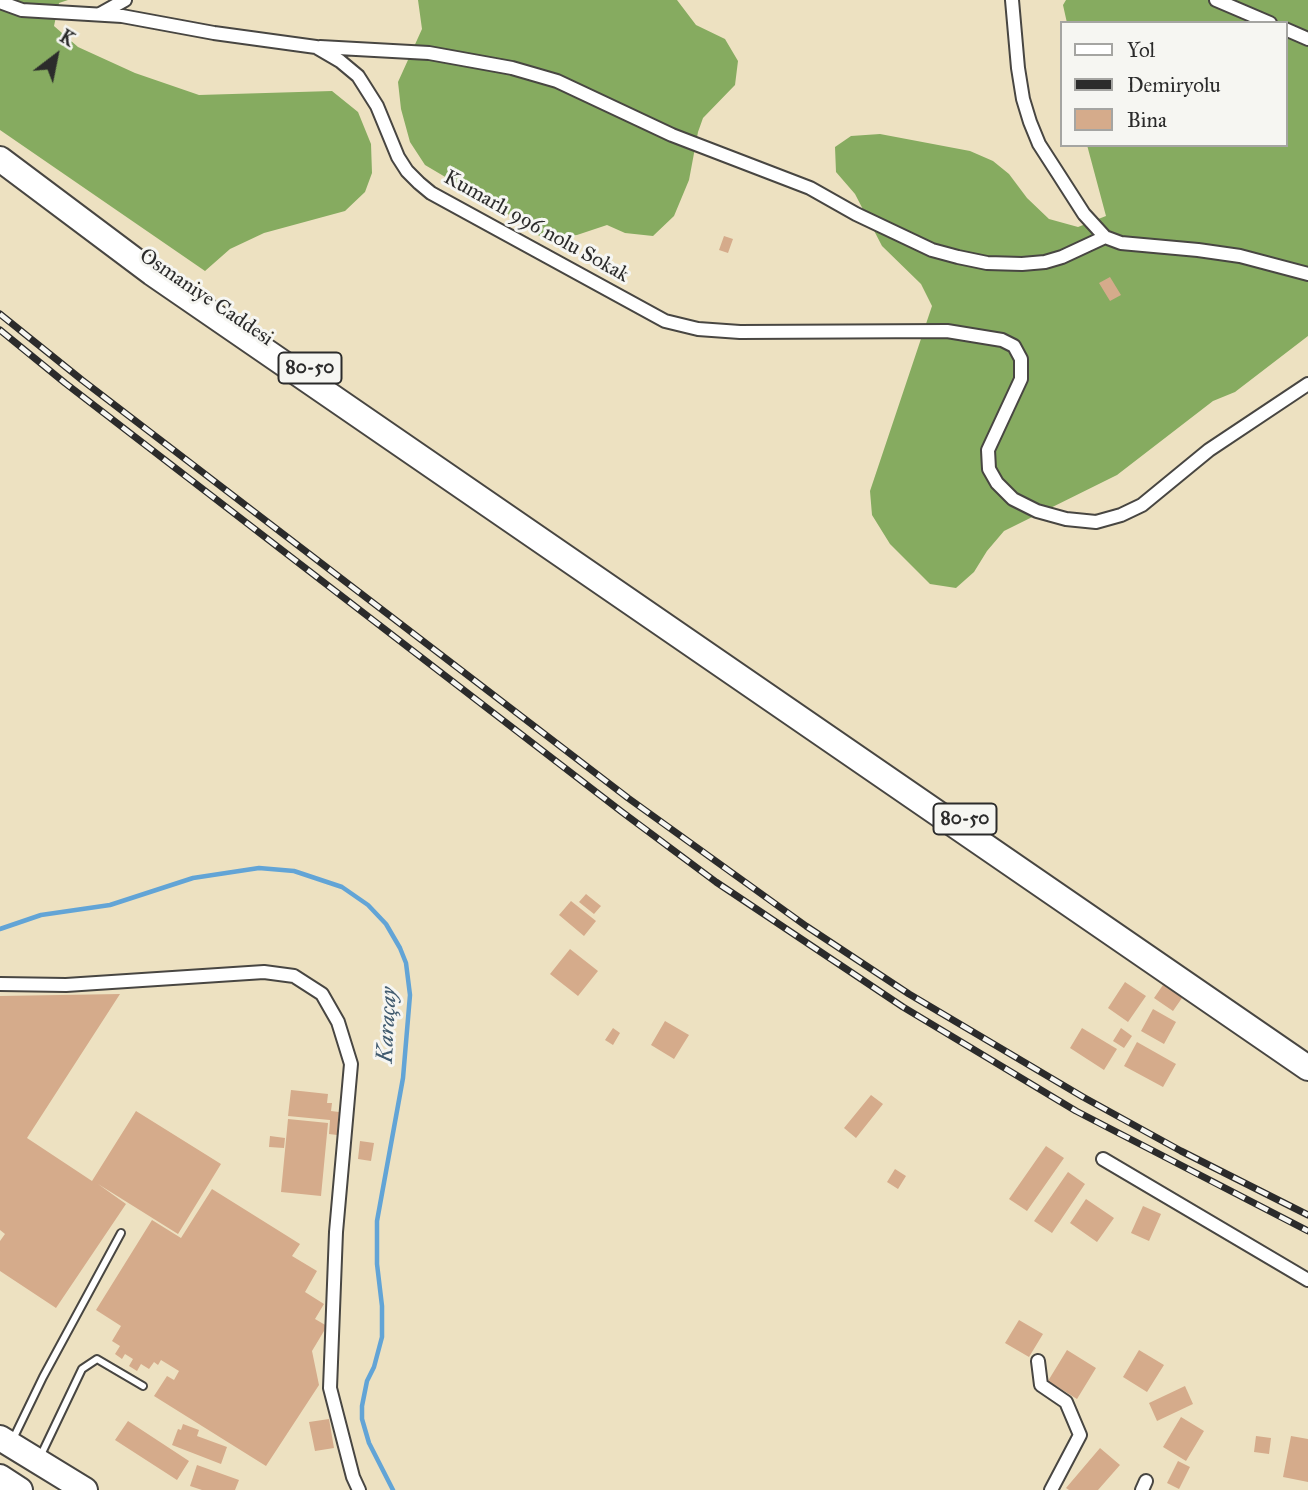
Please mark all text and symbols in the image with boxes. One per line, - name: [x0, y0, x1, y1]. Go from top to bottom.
- north arrow: [21, 21, 91, 91]
- legend: [1060, 21, 1287, 147]
- text: K: [56, 24, 79, 51]
- text: Yol: [1127, 37, 1155, 63]
- text: Demiryolu: [1127, 72, 1221, 98]
- text: Bina: [1127, 107, 1167, 133]
- street label: Kumarlı 996 nolu Sokak: [439, 166, 633, 288]
- street label: Osmaniye Caddesi: [134, 244, 278, 352]
- road number: 80-50: [278, 352, 342, 384]
- road number: 80-50: [934, 804, 996, 834]
- water label: Karaçay: [372, 986, 404, 1064]

